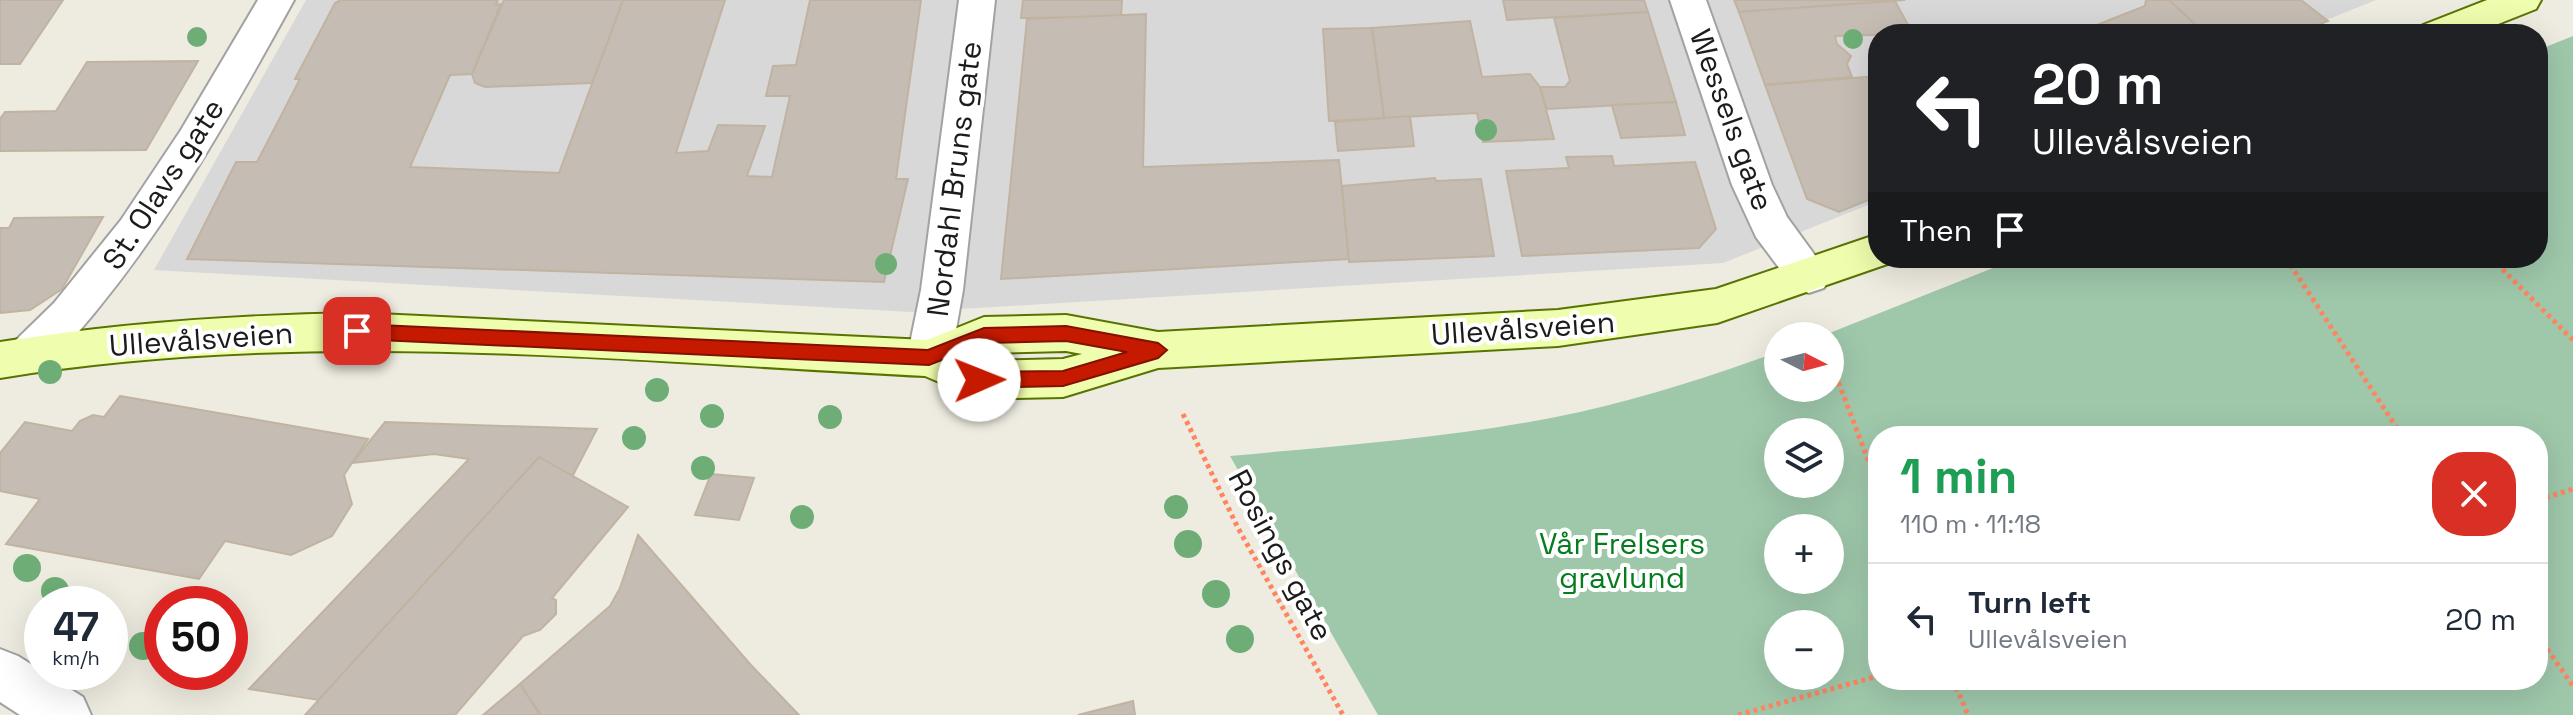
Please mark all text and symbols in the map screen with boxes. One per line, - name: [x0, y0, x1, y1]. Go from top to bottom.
- street label: Wessels gate: [1681, 24, 1783, 216]
- street label: Nordahl Bruns gate: [918, 39, 990, 319]
- text: 20 m: [2032, 49, 2164, 120]
- icon: left: [1900, 56, 2004, 160]
- street label: St. Olavs gate: [93, 91, 233, 277]
- text: Ullevålsveien: [2032, 119, 2253, 165]
- icon: arrive: [1988, 208, 2032, 252]
- text: Then: [1900, 211, 1972, 250]
- pin: [323, 297, 391, 365]
- street label: Ullevålsveien: [1430, 302, 1616, 354]
- icon: arrive: [335, 309, 379, 353]
- street label: Ullevålsveien: [108, 313, 294, 365]
- north arrow: [1764, 322, 1844, 402]
- map controls: [1764, 322, 1844, 690]
- position arrow: [937, 338, 1021, 422]
- button: layers: [1764, 418, 1844, 498]
- text: 1 min: [1900, 446, 2017, 507]
- button: close: [2432, 452, 2516, 536]
- street label: Rosings gate: [1220, 463, 1342, 647]
- text: 110 m · 11:18: [1900, 507, 2041, 541]
- button: +: [1764, 514, 1844, 594]
- park label: Vår Frelsers gravlund: [1539, 524, 1705, 597]
- text: Turn left: [1968, 583, 2091, 622]
- speed limit sign: 50: [144, 586, 248, 690]
- icon: left: [1900, 597, 1944, 641]
- text: 20 m: [2445, 600, 2516, 639]
- text: 47: [53, 602, 99, 653]
- button: −: [1764, 610, 1844, 690]
- text: Ullevålsveien: [1968, 622, 2128, 656]
- text: km/h: [52, 645, 100, 671]

